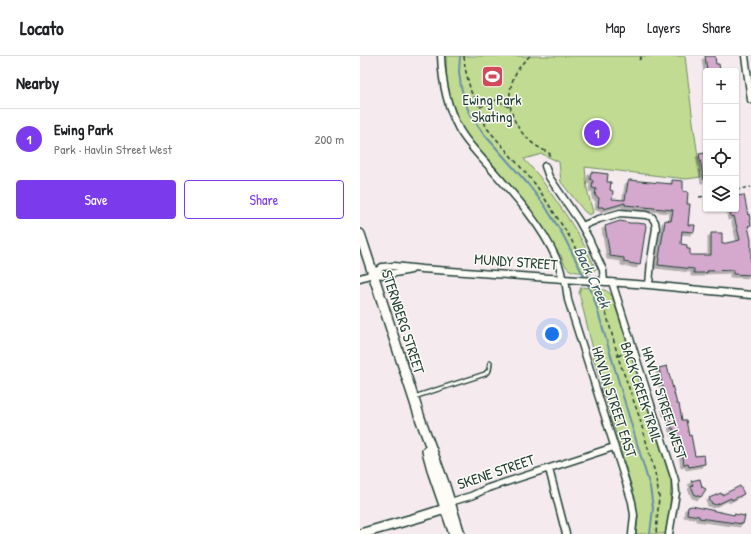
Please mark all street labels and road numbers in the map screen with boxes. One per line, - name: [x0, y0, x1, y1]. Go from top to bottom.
- street label: MUNDY STREET: [474, 248, 559, 275]
- street label: STERNBERG STREET: [377, 267, 430, 377]
- street label: BACK CREEK TRAIL: [615, 339, 668, 445]
- street label: HAVLIN STREET EAST: [587, 344, 643, 461]
- street label: HAVLIN STREET WEST: [636, 344, 693, 463]
- street label: SKENE STREET: [454, 448, 538, 495]

